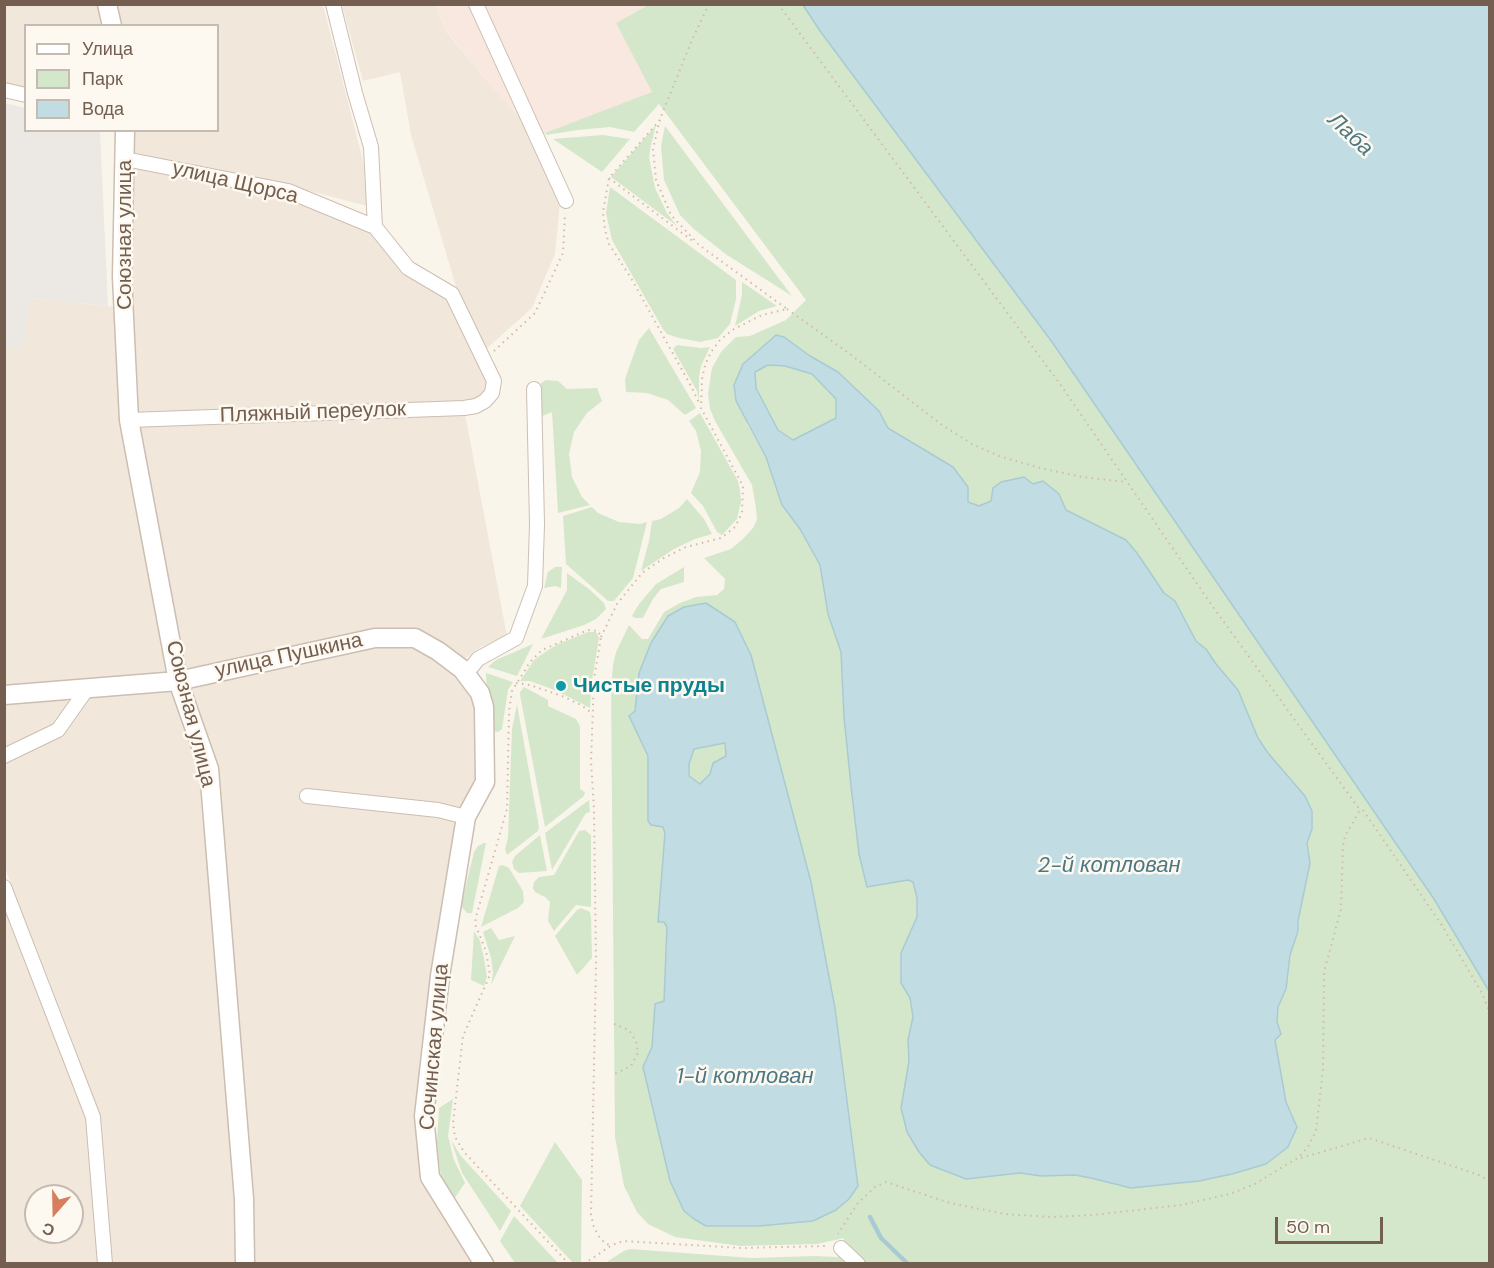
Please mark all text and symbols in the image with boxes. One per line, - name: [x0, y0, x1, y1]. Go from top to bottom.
- legend: [24, 24, 219, 132]
- text: Улица: [82, 37, 133, 61]
- text: Парк: [82, 67, 123, 91]
- text: Вода: [82, 97, 124, 121]
- water label: Лаба: [1322, 108, 1378, 162]
- street label: улица Щорса: [170, 156, 300, 210]
- street label: Союзная улица: [112, 160, 138, 310]
- street label: Пляжный переулок: [219, 397, 407, 429]
- street label: улица Пушкина: [213, 628, 365, 684]
- street label: Союзная улица: [160, 638, 220, 790]
- place label: Чистые пруды: [573, 673, 725, 699]
- marker: Чистые пруды: [554, 679, 568, 693]
- water label: 2-й котлован: [1037, 853, 1181, 879]
- street label: Сочинская улица: [415, 963, 455, 1131]
- water label: 1-й котлован: [676, 1064, 814, 1090]
- north arrow: [24, 1184, 84, 1244]
- scale bar: [1278, 1205, 1386, 1243]
- text: 50 m: [1286, 1215, 1330, 1239]
- text: С: [39, 1218, 57, 1241]

